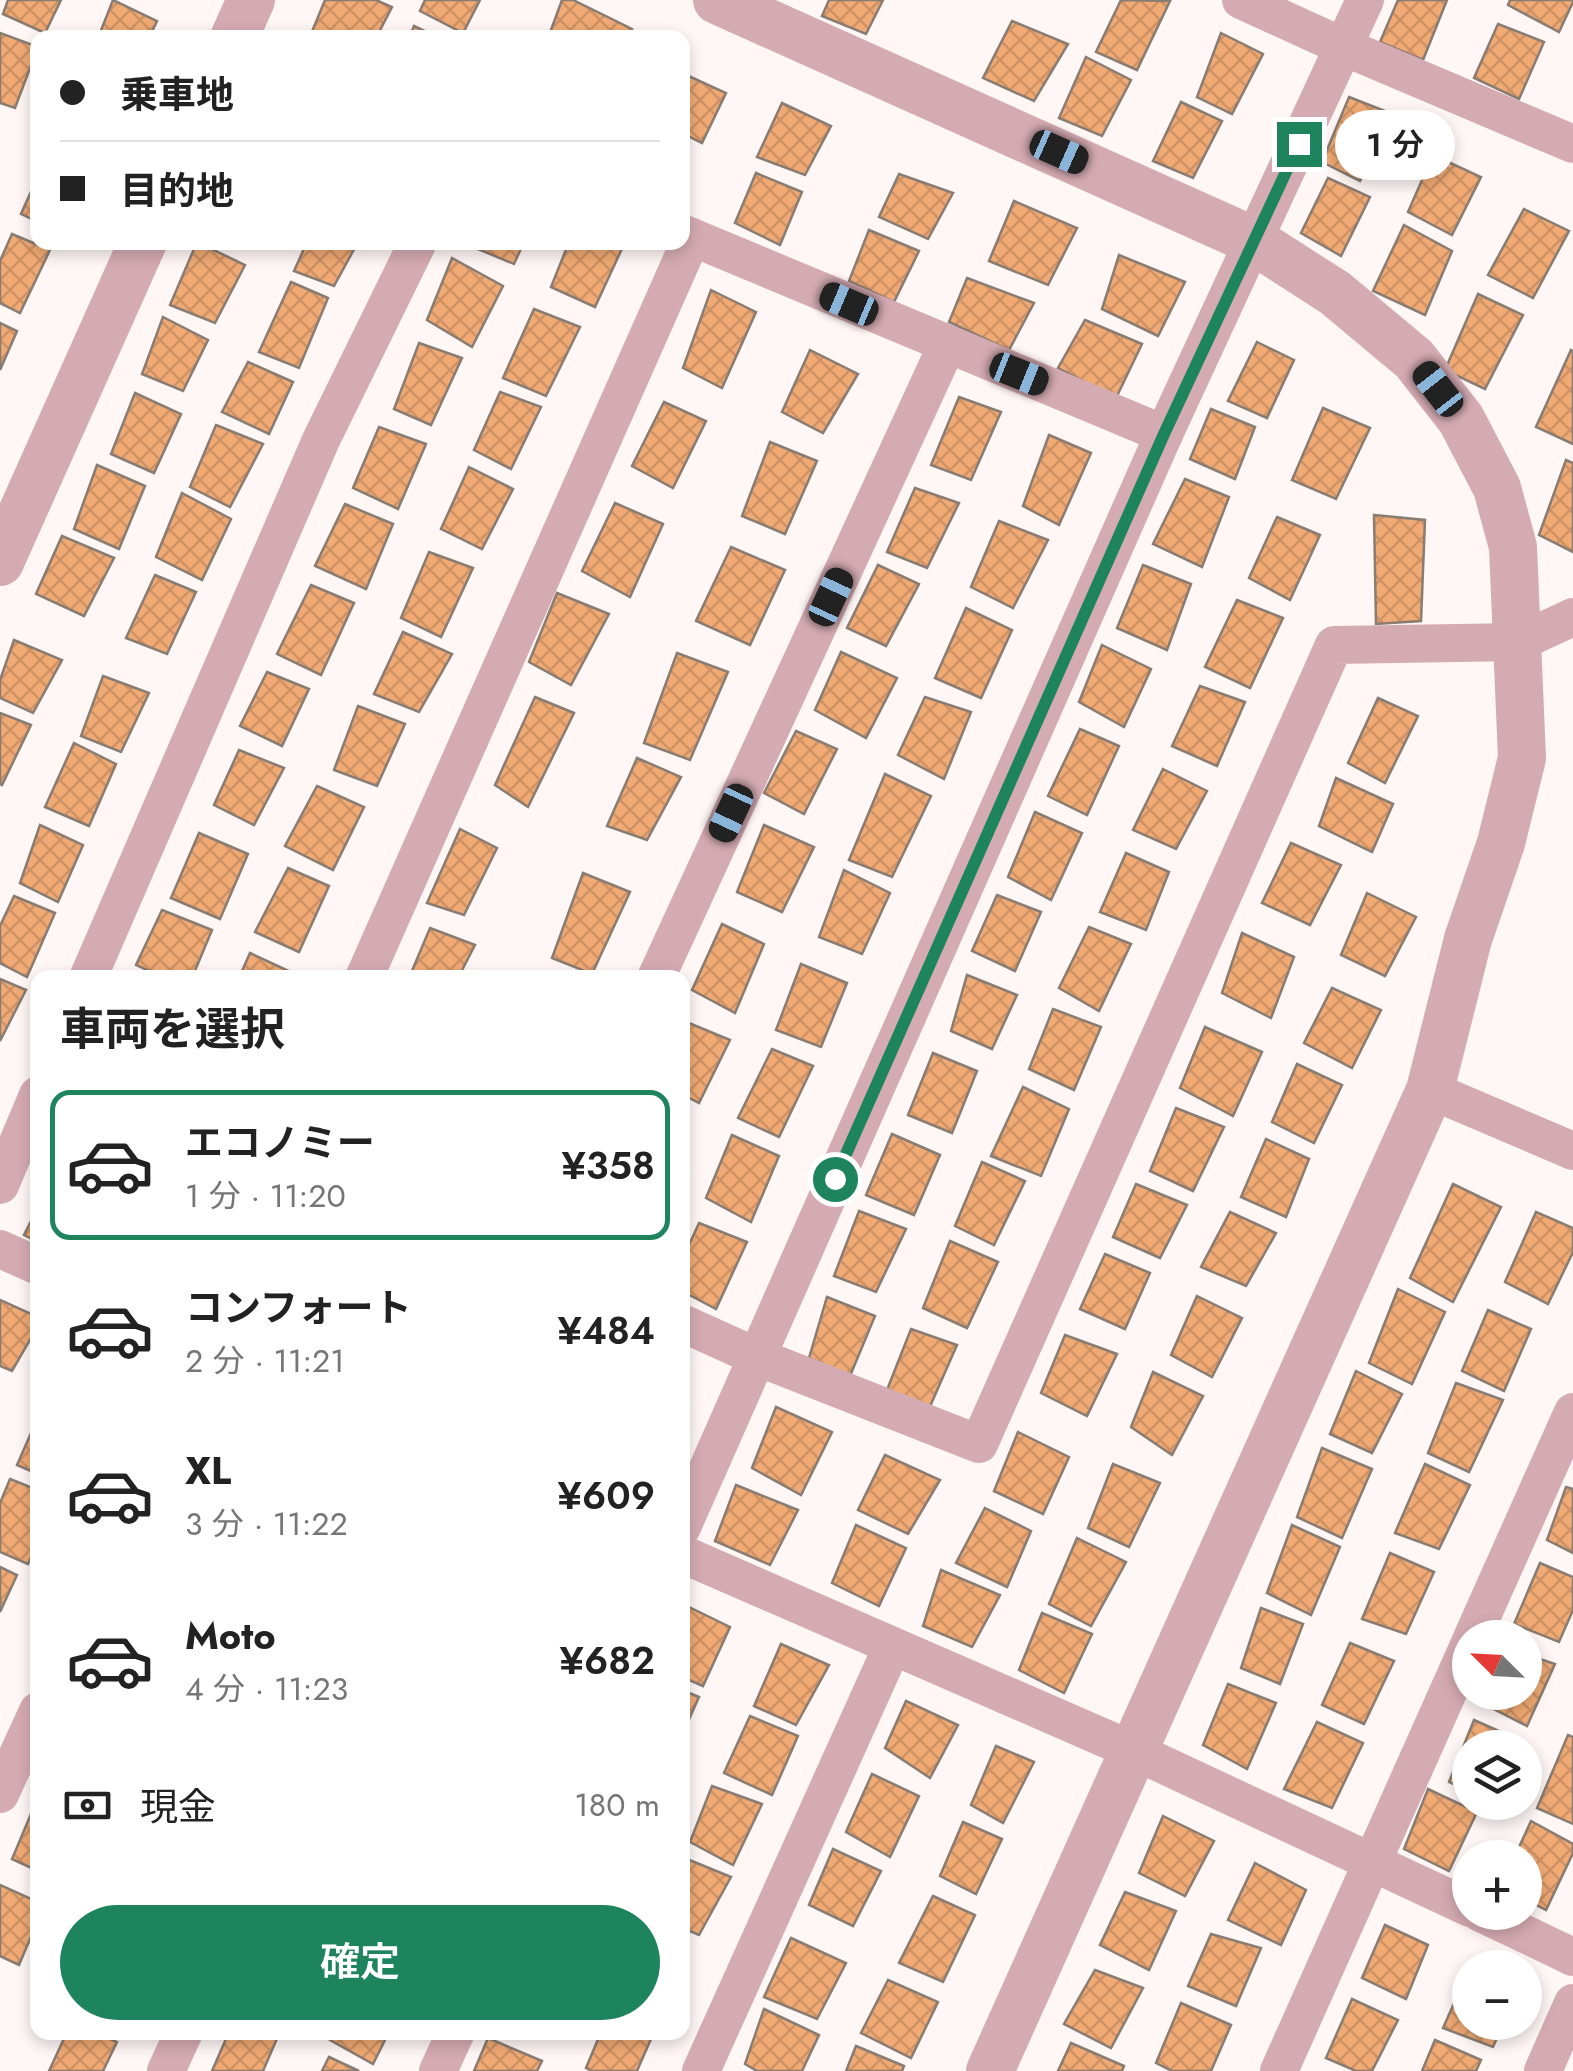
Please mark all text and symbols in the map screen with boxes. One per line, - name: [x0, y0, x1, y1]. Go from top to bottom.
- text: 乗車地: [120, 67, 234, 122]
- callout: 1 分: [1334, 109, 1454, 179]
- route end: [1277, 122, 1322, 167]
- text: 1 分: [1366, 122, 1424, 168]
- car: [1025, 126, 1093, 178]
- text: 目的地: [120, 163, 234, 218]
- car: [816, 278, 882, 330]
- car: [986, 349, 1052, 399]
- car: [1408, 356, 1468, 422]
- car: [805, 563, 857, 631]
- car: [705, 779, 757, 847]
- text: 車両を選択: [60, 997, 285, 1062]
- text: エコノミー: [185, 1115, 375, 1170]
- icon: car: [65, 1120, 155, 1210]
- text: ¥358: [562, 1138, 655, 1193]
- route start: [813, 1157, 858, 1202]
- text: 1 分 · 11:20: [185, 1173, 346, 1219]
- text: コンフォート: [185, 1280, 412, 1335]
- icon: car: [65, 1285, 155, 1375]
- text: ¥484: [557, 1303, 655, 1358]
- text: 2 分 · 11:21: [185, 1338, 345, 1384]
- text: XL: [185, 1443, 231, 1498]
- icon: car: [65, 1450, 155, 1540]
- text: ¥609: [558, 1468, 655, 1523]
- text: 3 分 · 11:22: [185, 1501, 348, 1547]
- text: Moto: [185, 1608, 276, 1663]
- icon: car: [65, 1615, 155, 1705]
- north arrow: [1452, 1620, 1542, 1710]
- map controls: [1452, 1620, 1542, 2040]
- text: ¥682: [560, 1633, 655, 1688]
- text: 4 分 · 11:23: [185, 1666, 348, 1712]
- button: layers: [1452, 1730, 1542, 1820]
- icon: cash: [60, 1778, 115, 1833]
- text: 現金: [140, 1779, 216, 1834]
- text: 180 m: [574, 1782, 660, 1828]
- button: +: [1452, 1840, 1542, 1930]
- button: 確定: [60, 1905, 660, 2020]
- button: −: [1452, 1950, 1542, 2040]

